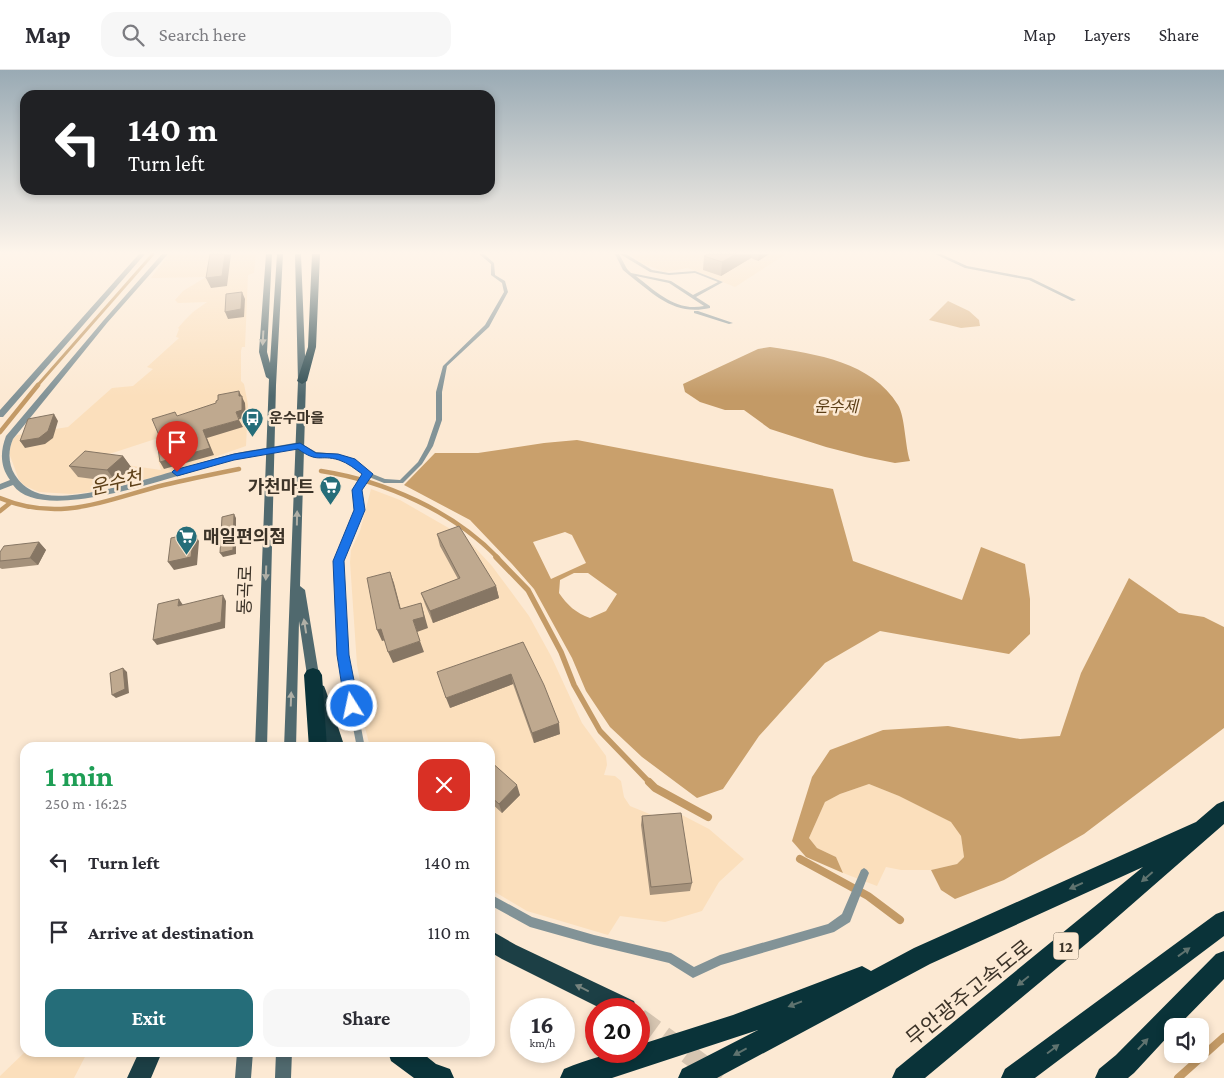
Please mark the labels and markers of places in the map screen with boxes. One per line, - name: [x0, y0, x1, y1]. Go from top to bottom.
- bus stop icon: 운수마을: [241, 406, 265, 437]
- place label: 운수마을: [269, 410, 324, 426]
- pin: [156, 421, 198, 472]
- supermarket icon: 가천마트: [318, 475, 342, 506]
- place label: 가천마트: [248, 477, 314, 497]
- supermarket icon: 매일편의점: [175, 525, 199, 556]
- place label: 매일편의점: [203, 527, 286, 547]

